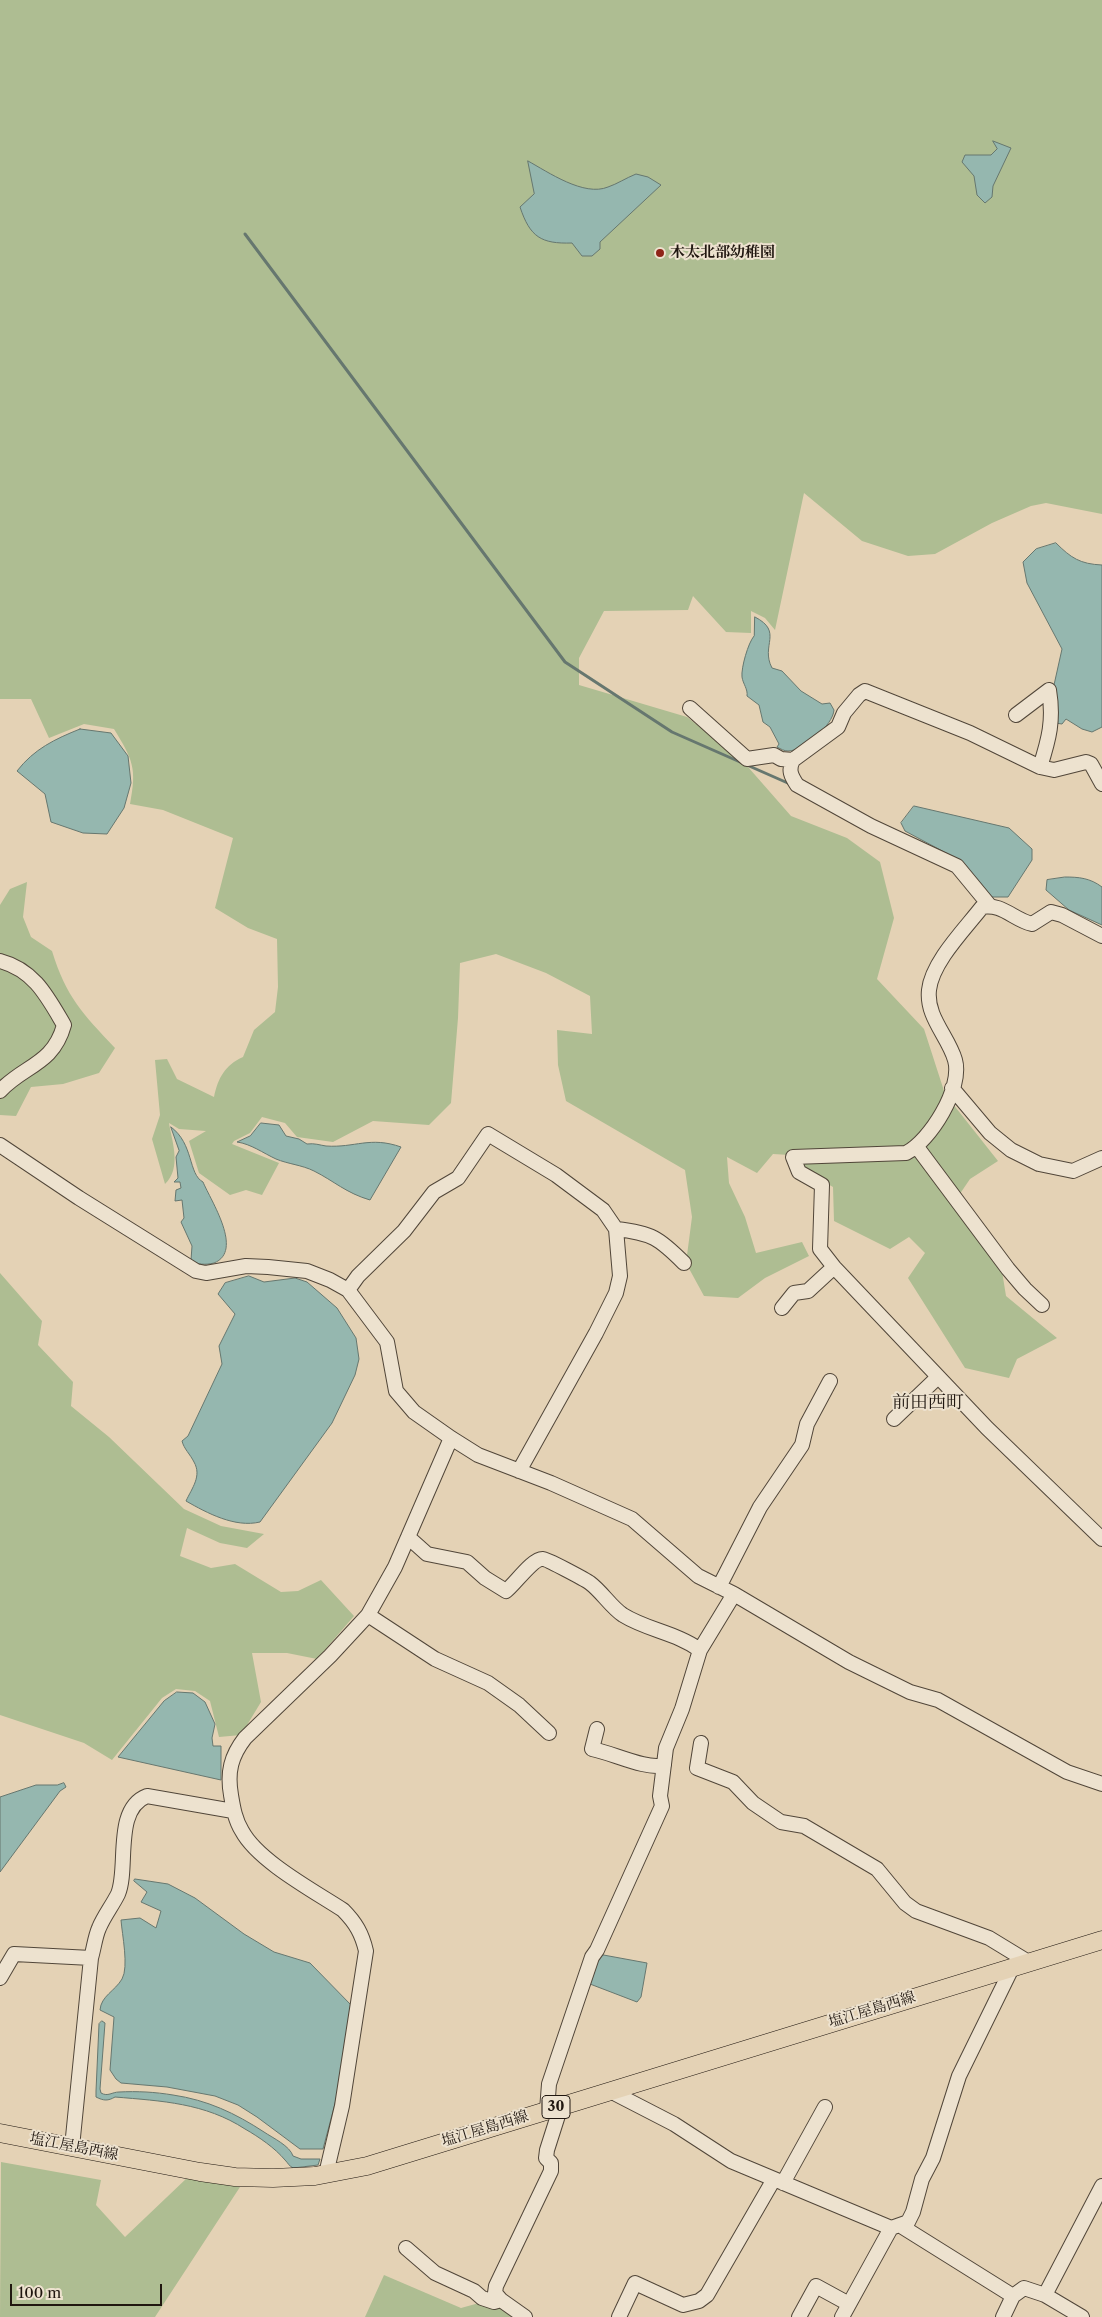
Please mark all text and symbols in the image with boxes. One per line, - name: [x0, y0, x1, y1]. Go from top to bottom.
- place label: 木太北部幼稚園: [670, 244, 775, 262]
- marker: 木太北部幼稚園: [654, 247, 666, 259]
- district label: 前田西町: [892, 1392, 964, 1414]
- street label: 塩江屋島西線: [826, 1988, 918, 2032]
- road number: 30: [542, 2096, 570, 2118]
- street label: 塩江屋島西線: [439, 2107, 531, 2151]
- street label: 塩江屋島西線: [28, 2130, 120, 2164]
- scale bar: [12, 2274, 165, 2306]
- text: 100 m: [18, 2283, 61, 2302]

